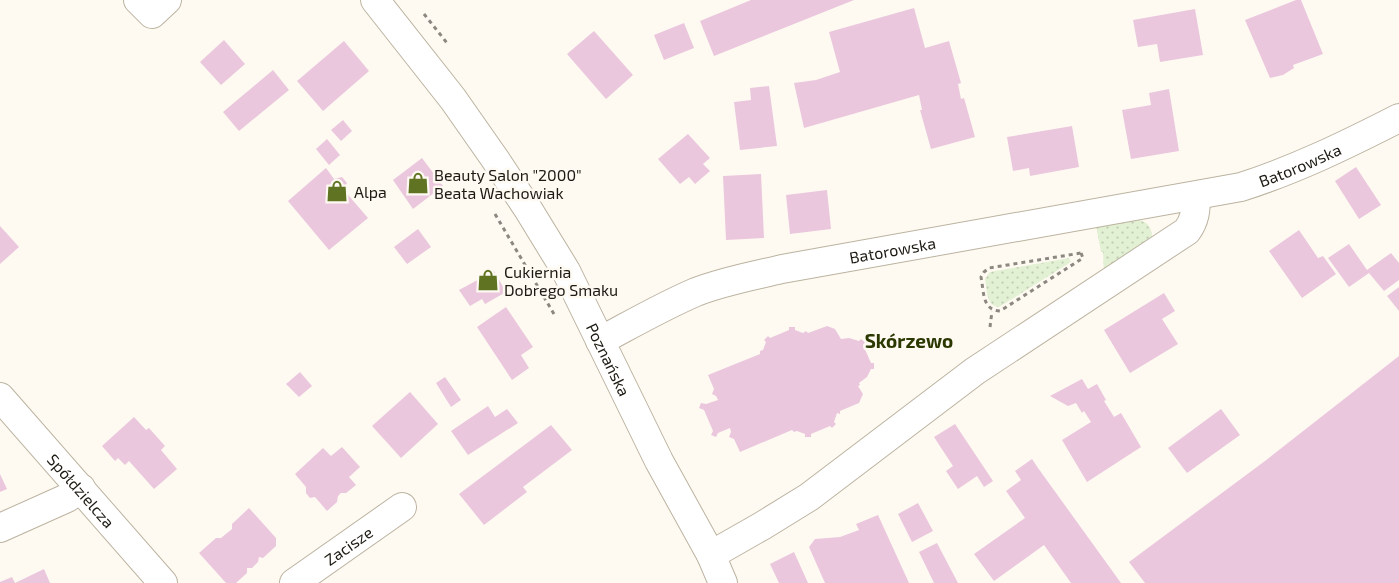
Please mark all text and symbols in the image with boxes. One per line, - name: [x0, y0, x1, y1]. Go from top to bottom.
- street label: Batorowska: [1256, 139, 1344, 190]
- place label: Beauty Salon "2000" Beata Wachowiak: [434, 165, 582, 202]
- shop icon: Beauty Salon "2000" Beata Wachowiak: [405, 170, 431, 196]
- shop icon: Alpa: [324, 178, 350, 204]
- place label: Alpa: [354, 182, 387, 201]
- street label: Batorowska: [848, 232, 937, 266]
- place label: Cukiernia Dobrego Smaku: [504, 262, 618, 299]
- shop icon: Cukiernia Dobrego Smaku: [475, 267, 501, 293]
- street label: Poznańska: [583, 319, 635, 399]
- district label: Skórzewo: [865, 329, 953, 352]
- street label: Spółdzielcza: [44, 449, 119, 531]
- street label: Zacisze: [320, 522, 376, 568]

